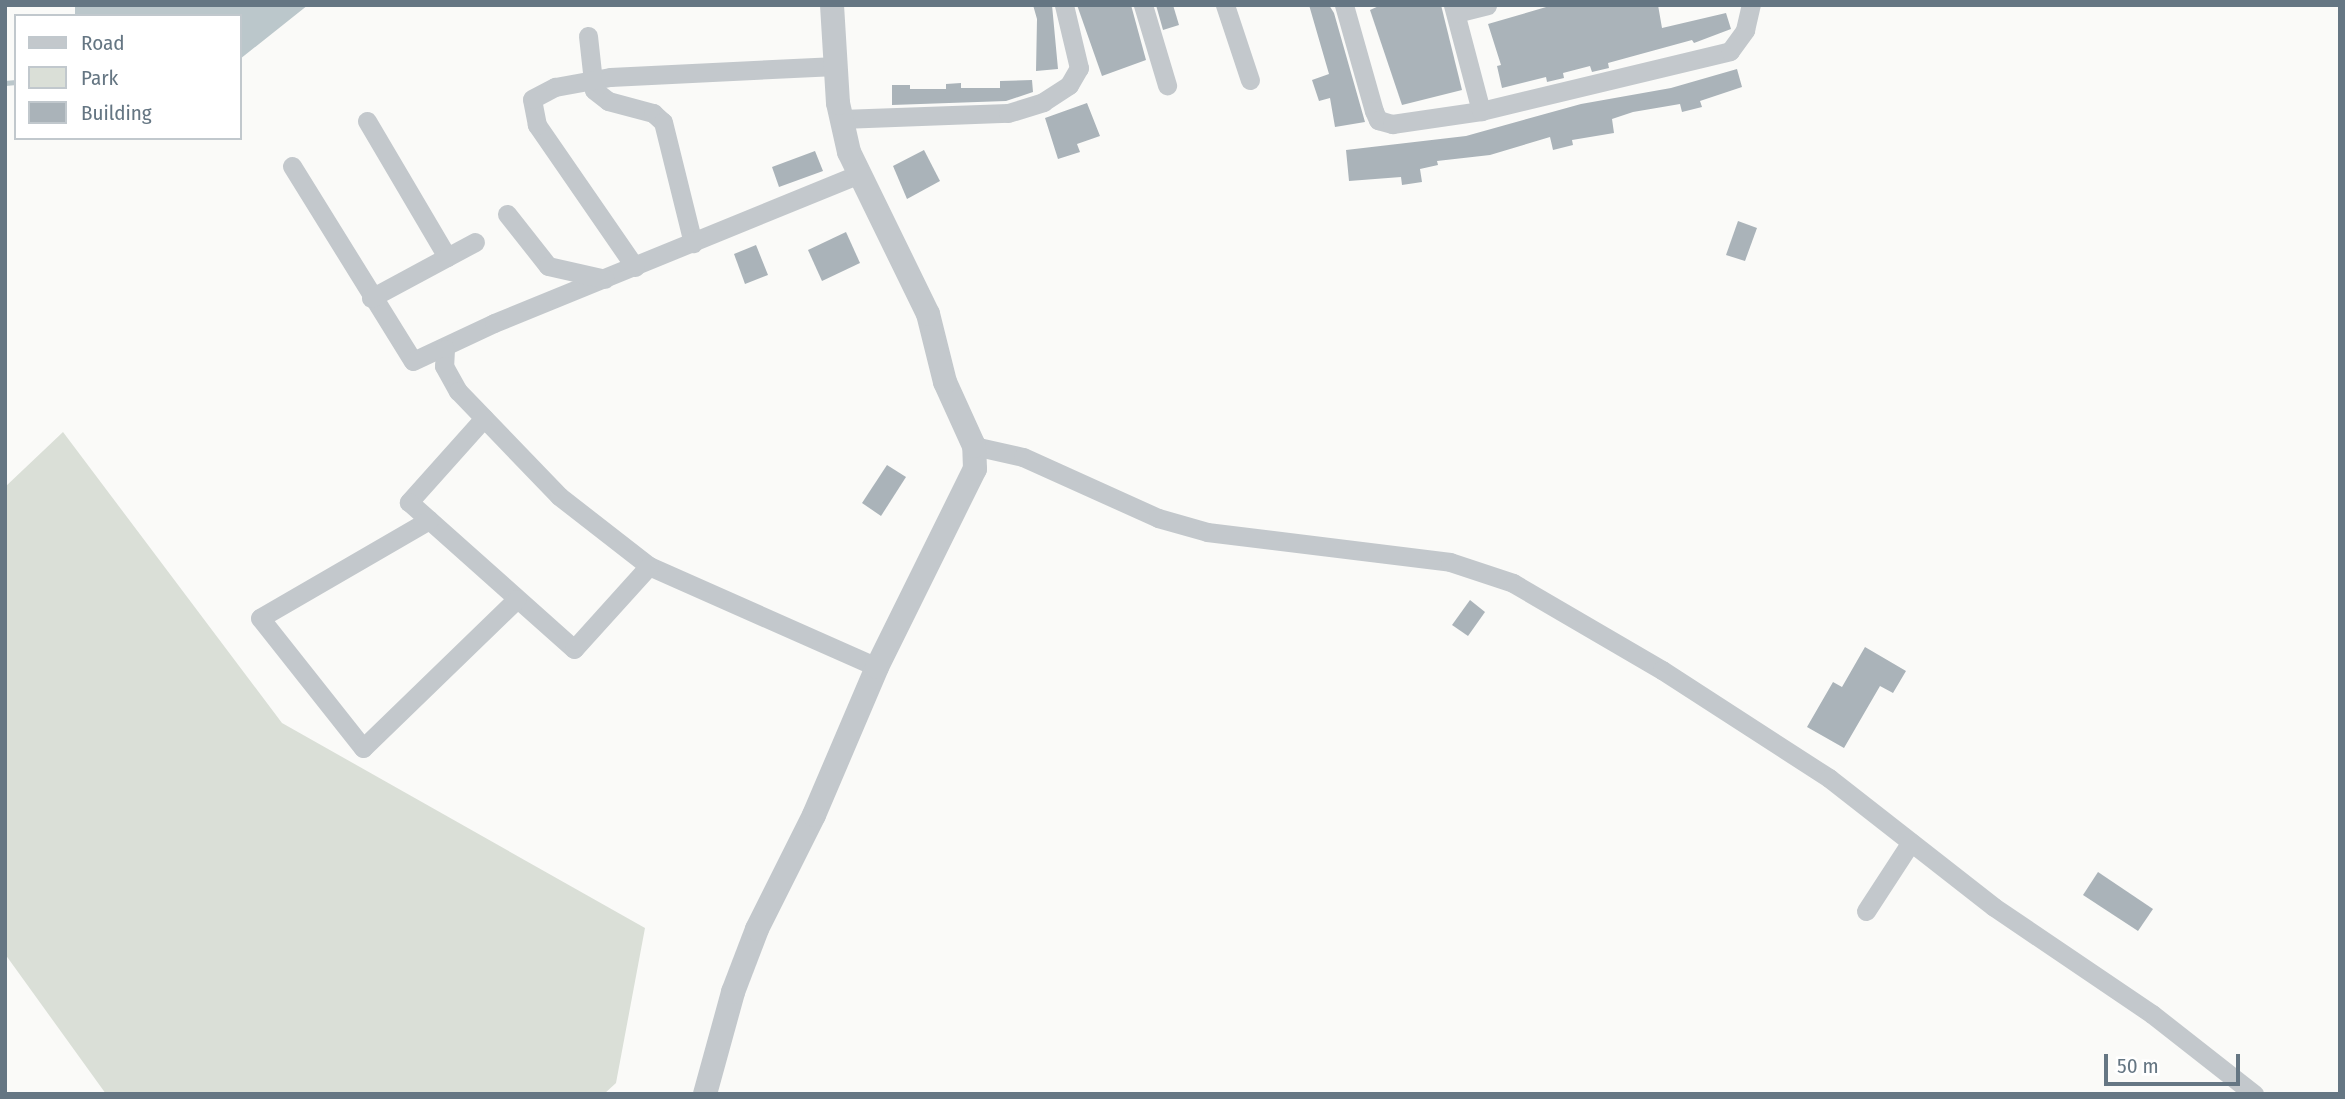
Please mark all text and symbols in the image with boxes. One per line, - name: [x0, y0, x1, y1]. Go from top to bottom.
- legend: [14, 14, 242, 140]
- text: Road: [81, 30, 125, 56]
- text: Park: [81, 65, 118, 91]
- text: Building: [81, 100, 152, 126]
- scale bar: [2107, 1040, 2244, 1084]
- text: 50 m: [2117, 1053, 2159, 1079]

